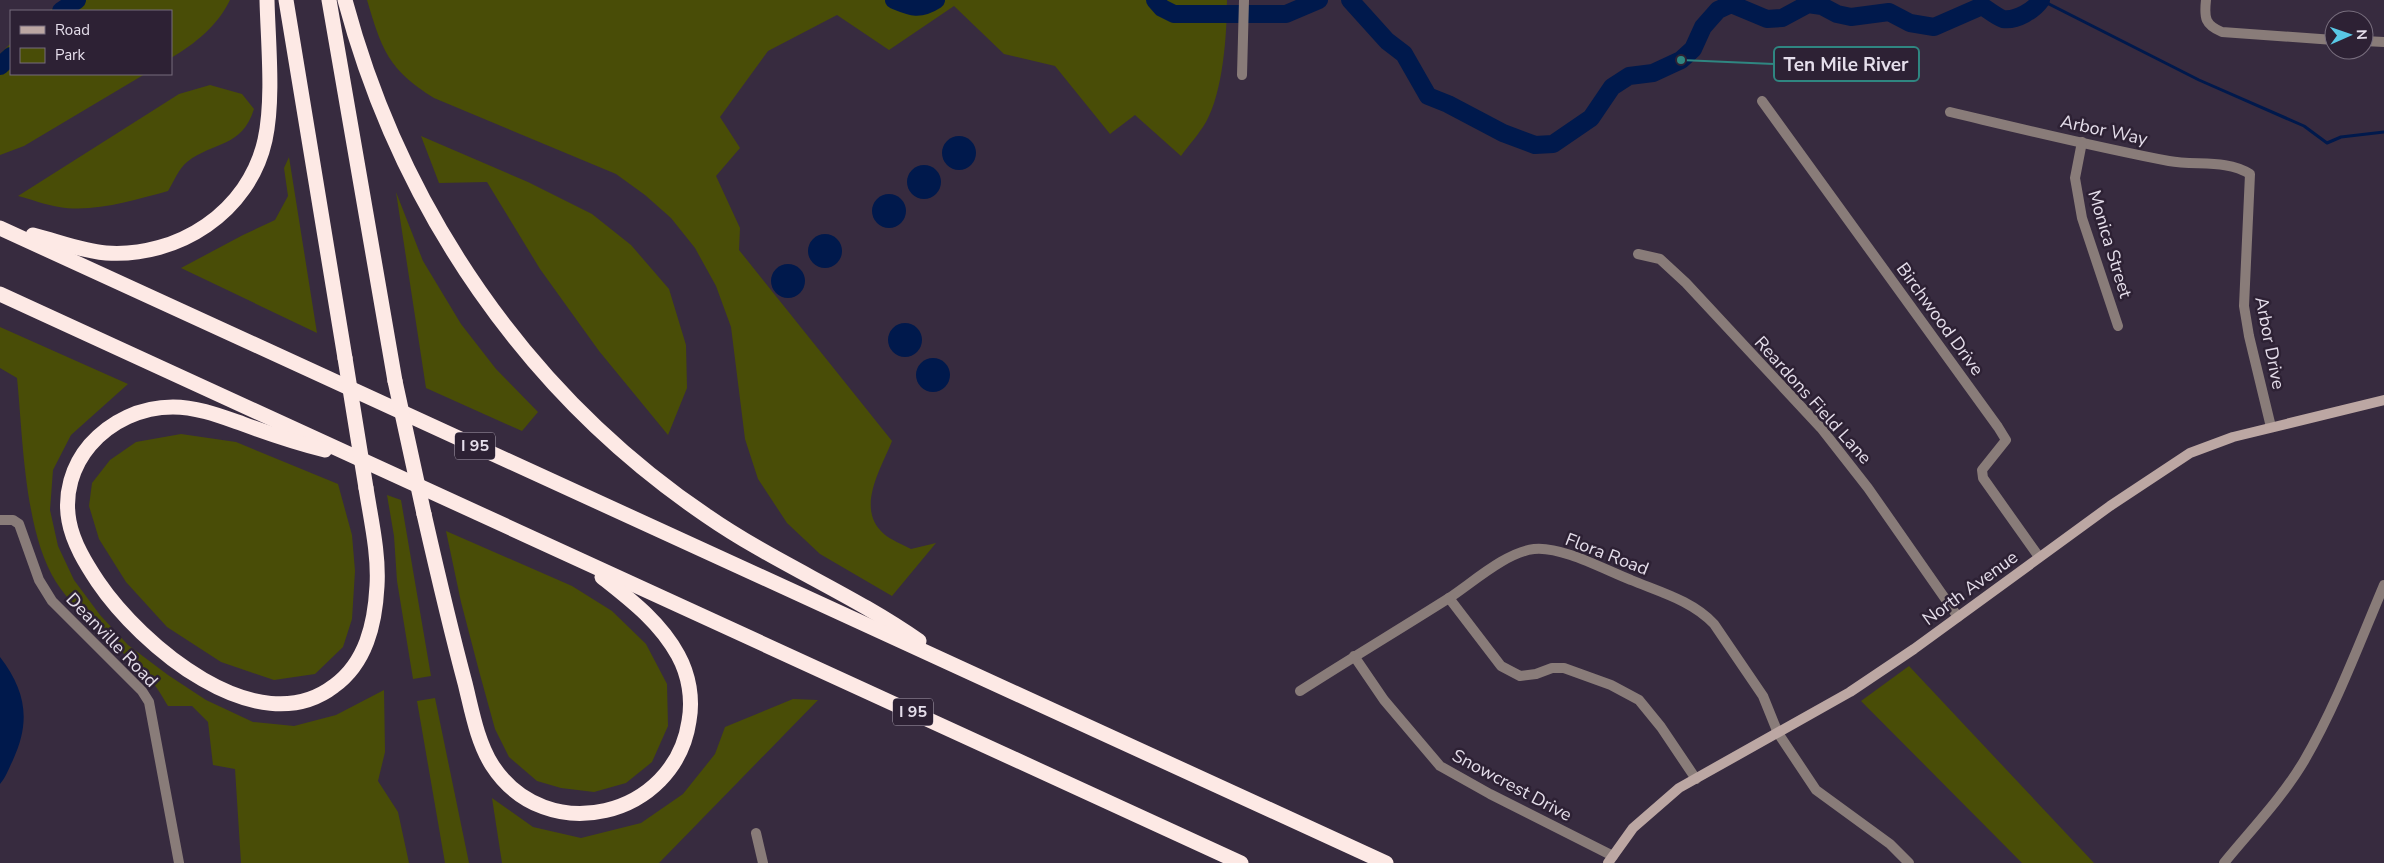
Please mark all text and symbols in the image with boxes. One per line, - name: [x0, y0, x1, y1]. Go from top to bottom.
- legend: [10, 10, 172, 75]
- north arrow: [2324, 10, 2374, 60]
- text: Road: [55, 20, 90, 40]
- text: N: [2352, 29, 2371, 40]
- text: Park: [55, 45, 85, 65]
- callout: Ten Mile River: [1774, 47, 1919, 81]
- text: Ten Mile River: [1783, 52, 1909, 78]
- street label: Arbor Way: [2058, 109, 2151, 151]
- street label: Monica Street: [2082, 187, 2138, 301]
- street label: Birchwood Drive: [1891, 258, 1989, 380]
- street label: Arbor Drive: [2249, 295, 2291, 391]
- street label: Reardons Field Lane: [1749, 331, 1877, 469]
- road number: I 95: [455, 432, 495, 460]
- street label: Flora Road: [1562, 527, 1652, 581]
- street label: North Avenue: [1917, 545, 2023, 631]
- street label: Deanville Road: [61, 588, 163, 692]
- road number: I 95: [893, 699, 933, 726]
- street label: Snowcrest Drive: [1448, 743, 1576, 827]

